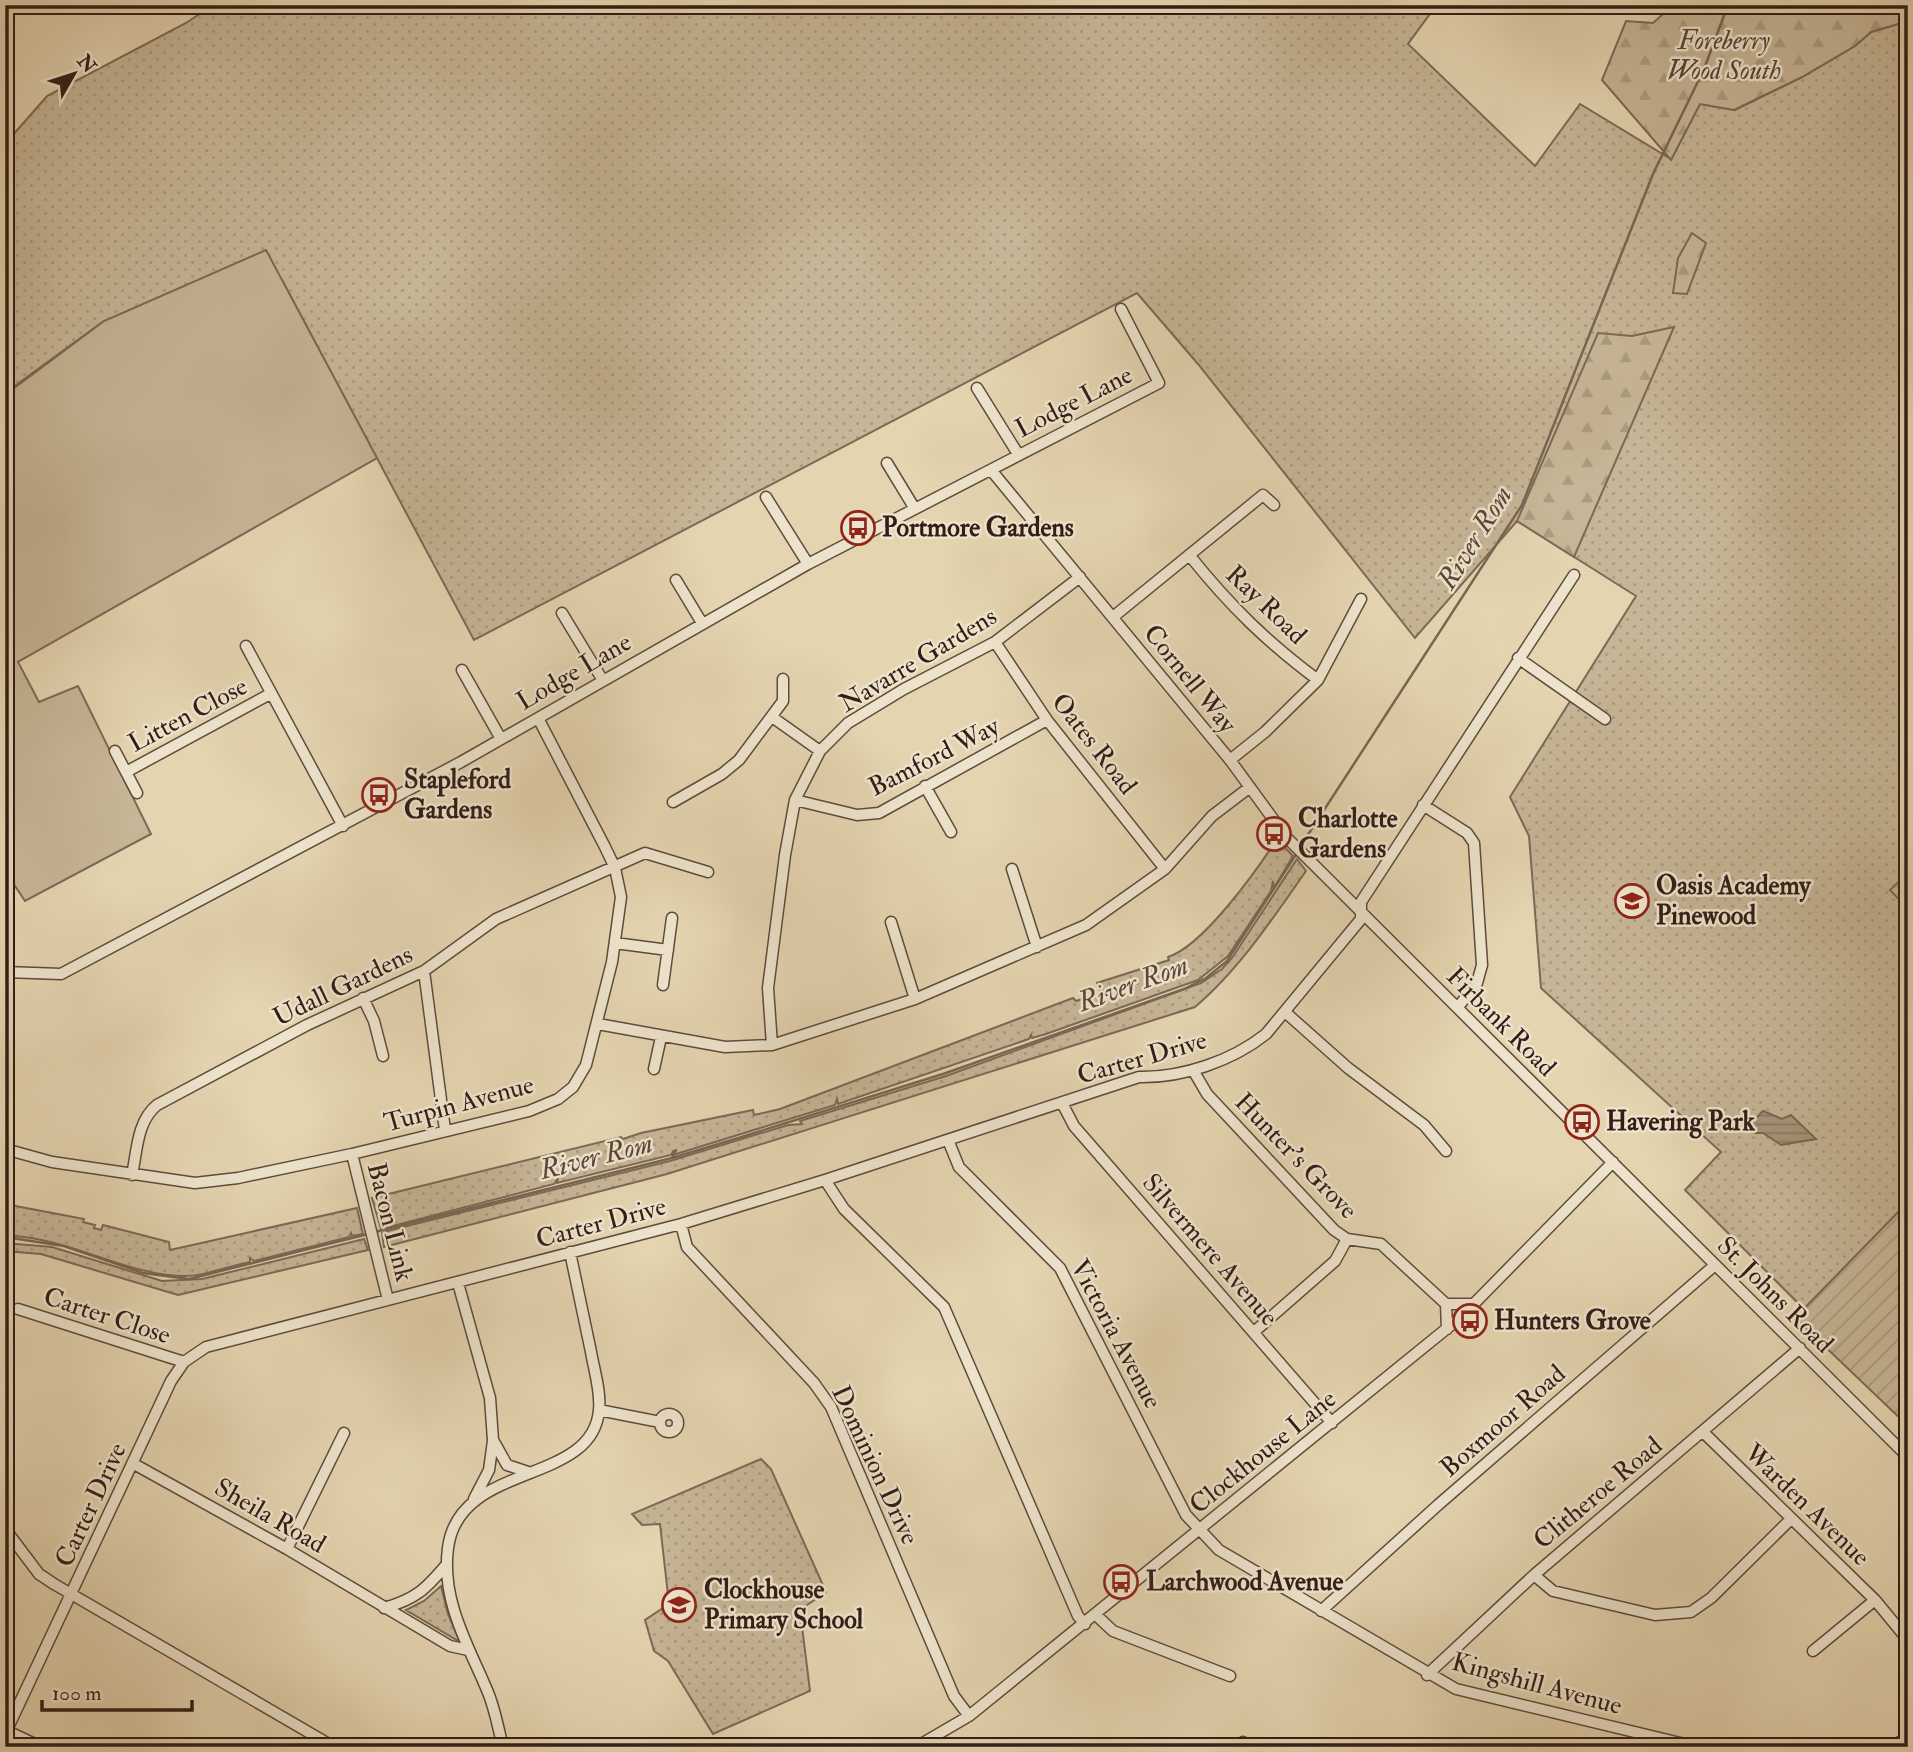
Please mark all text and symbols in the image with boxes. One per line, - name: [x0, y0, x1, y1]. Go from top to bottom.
- park label: Foreberry Wood South: [1667, 25, 1781, 87]
- north arrow: [38, 38, 108, 108]
- text: N: [71, 49, 102, 79]
- street label: Lodge Lane: [1010, 359, 1138, 445]
- water label: River Rom: [1429, 480, 1520, 597]
- bus stop icon: Portmore Gardens: [839, 509, 877, 547]
- place label: Portmore Gardens: [882, 512, 1074, 544]
- street label: Ray Road: [1219, 559, 1313, 651]
- street label: Navarre Gardens: [833, 600, 1003, 720]
- street label: Cornell Way: [1137, 618, 1244, 740]
- street label: Lodge Lane: [511, 626, 637, 718]
- street label: Litten Close: [123, 670, 253, 760]
- street label: Oates Road: [1044, 687, 1144, 801]
- street label: Bamford Way: [863, 710, 1005, 804]
- place label: Stapleford Gardens: [404, 764, 511, 826]
- bus stop icon: Stapleford Gardens: [360, 776, 398, 814]
- place label: Charlotte Gardens: [1298, 803, 1398, 865]
- bus stop icon: Charlotte Gardens: [1255, 815, 1293, 853]
- place label: Oasis Academy Pinewood: [1656, 870, 1812, 932]
- school or university icon: Oasis Academy Pinewood: [1613, 882, 1651, 920]
- street label: Udall Gardens: [268, 938, 418, 1034]
- water label: River Rom: [1072, 948, 1193, 1020]
- street label: Firbank Road: [1440, 961, 1563, 1084]
- street label: Carter Drive: [1074, 1024, 1211, 1092]
- street label: Turpin Avenue: [381, 1069, 538, 1140]
- street label: Hunter's Grove: [1228, 1086, 1364, 1226]
- bus stop icon: Havering Park: [1563, 1103, 1601, 1141]
- place label: Havering Park: [1606, 1106, 1756, 1139]
- water label: River Rom: [535, 1126, 656, 1188]
- street label: Bacon Link: [360, 1159, 420, 1285]
- street label: Silvermere Avenue: [1135, 1167, 1285, 1333]
- street label: Carter Drive: [532, 1190, 670, 1256]
- street label: St. Johns Road: [1710, 1230, 1840, 1360]
- street label: Victoria Avenue: [1063, 1254, 1169, 1414]
- street label: Carter Close: [39, 1280, 175, 1352]
- bus stop icon: Hunters Grove: [1451, 1302, 1489, 1340]
- place label: Hunters Grove: [1494, 1305, 1651, 1337]
- street label: Boxmoor Road: [1434, 1358, 1572, 1484]
- street label: Dominion Drive: [824, 1380, 926, 1550]
- street label: Clockhouse Lane: [1183, 1383, 1343, 1521]
- street label: Clitheroe Road: [1527, 1430, 1669, 1556]
- street label: Warden Avenue: [1737, 1436, 1877, 1573]
- street label: Carter Drive: [48, 1438, 134, 1572]
- street label: Sheila Road: [209, 1471, 331, 1561]
- bus stop icon: Larchwood Avenue: [1102, 1563, 1140, 1601]
- place label: Larchwood Avenue: [1146, 1566, 1343, 1598]
- place label: Clockhouse Primary School: [704, 1574, 864, 1637]
- school or university icon: Clockhouse Primary School: [660, 1586, 698, 1624]
- street label: Kingshill Avenue: [1448, 1646, 1626, 1722]
- scale bar: [42, 1668, 192, 1712]
- text: 100 m: [52, 1680, 102, 1707]

